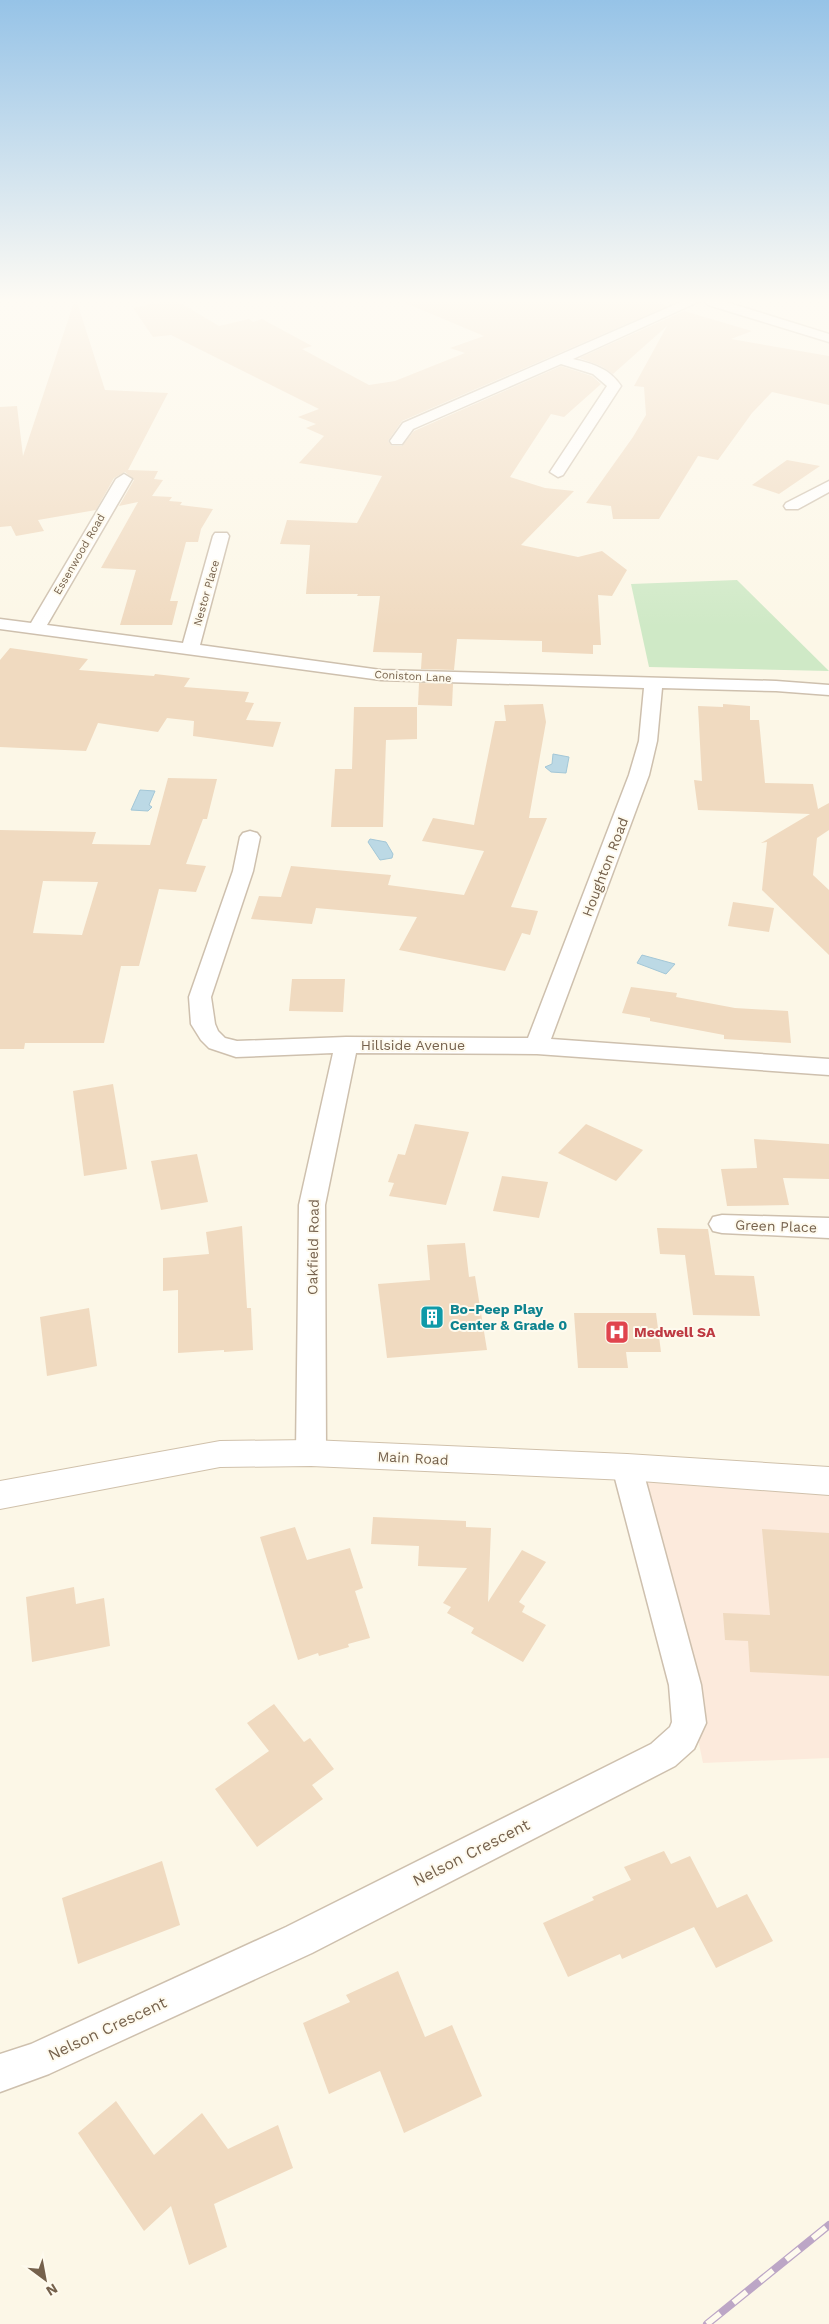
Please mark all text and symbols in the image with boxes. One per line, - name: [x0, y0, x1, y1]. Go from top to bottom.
- street label: Essenwood Road: [51, 511, 108, 597]
- street label: Nestor Place: [191, 559, 222, 628]
- street label: Coniston Lane: [374, 668, 452, 685]
- street label: Houghton Road: [579, 815, 631, 919]
- street label: Hillside Avenue: [361, 1037, 465, 1053]
- street label: Oakfield Road: [304, 1199, 322, 1295]
- street label: Green Place: [735, 1217, 817, 1235]
- place label: Bo-Peep Play Center & Grade 0: [450, 1301, 567, 1333]
- building icon: Bo-Peep Play Center & Grade 0: [419, 1304, 445, 1330]
- hospital icon: Medwell SA: [604, 1319, 630, 1345]
- place label: Medwell SA: [634, 1324, 716, 1340]
- street label: Main Road: [377, 1448, 449, 1468]
- street label: Nelson Crescent: [410, 1815, 533, 1890]
- street label: Nelson Crescent: [45, 1993, 170, 2064]
- north arrow: [20, 2254, 70, 2304]
- text: N: [43, 2280, 61, 2300]

